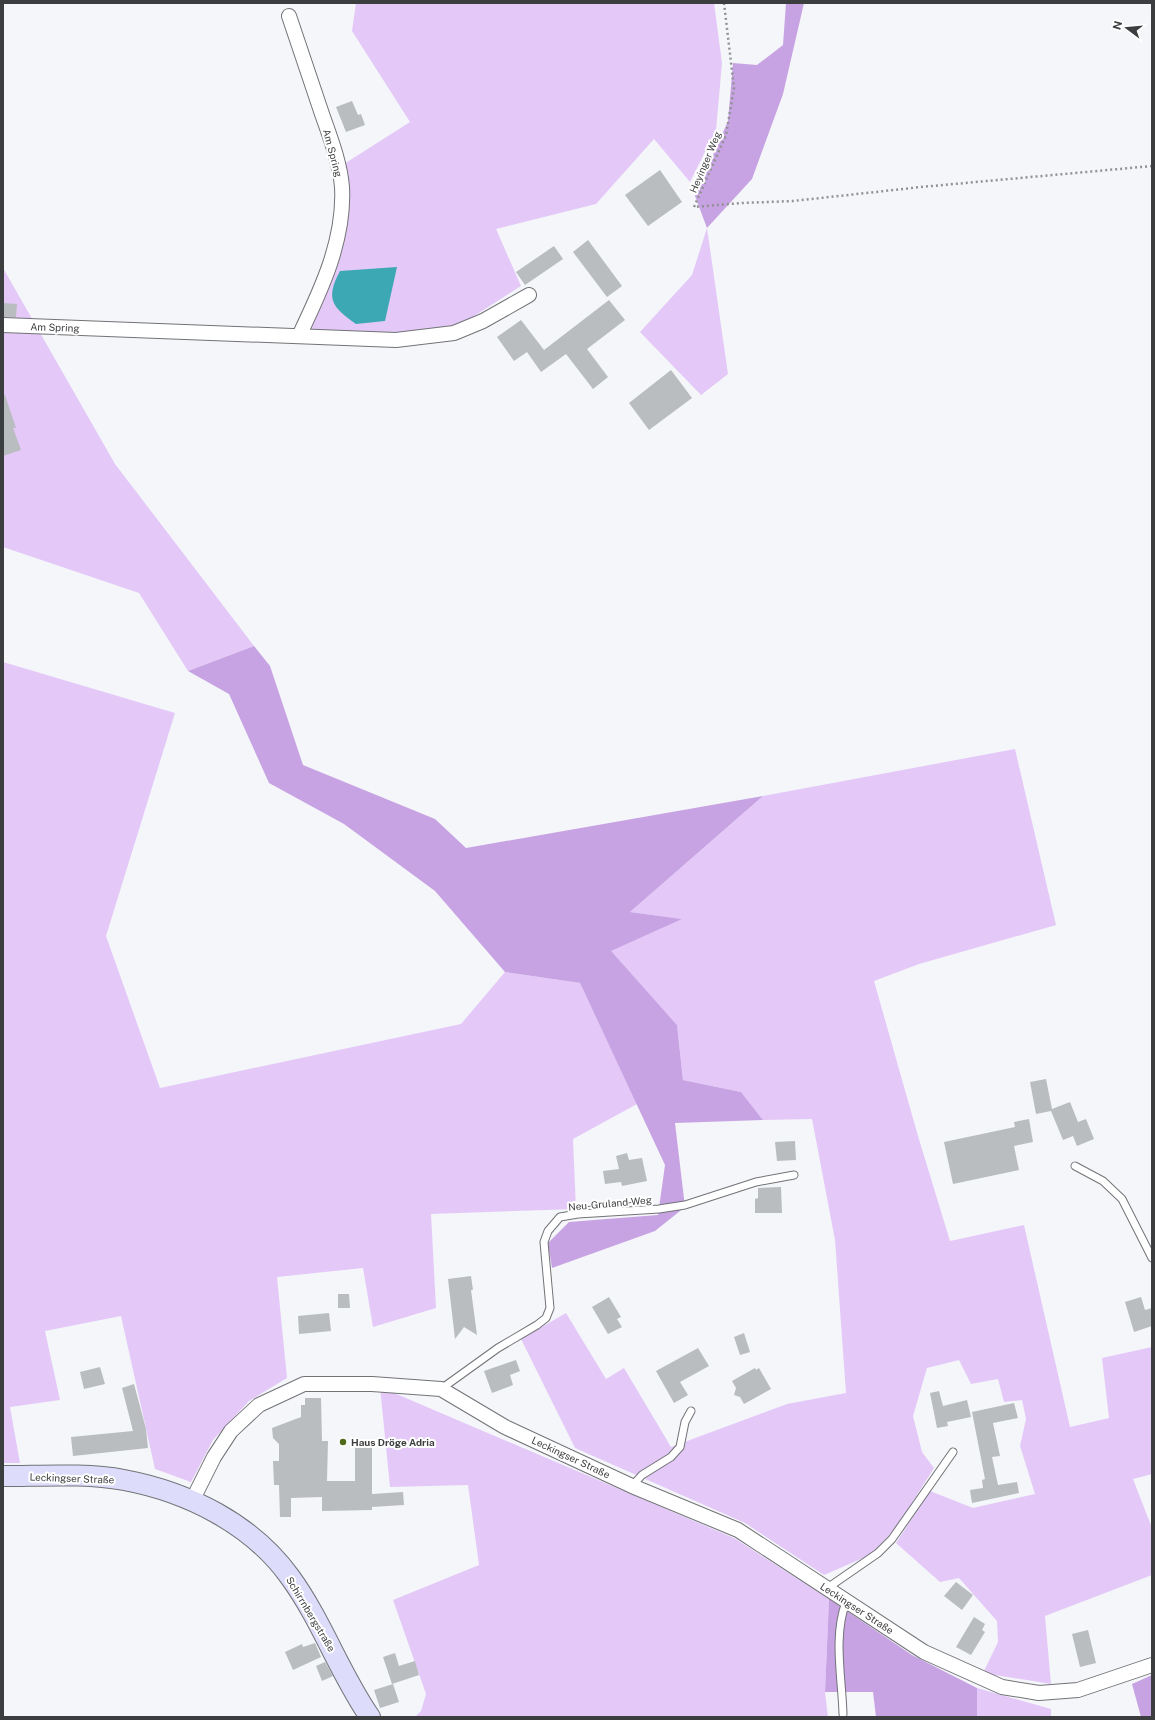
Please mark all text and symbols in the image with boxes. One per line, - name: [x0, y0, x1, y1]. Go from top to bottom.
- north arrow: [1107, 8, 1147, 48]
- text: N: [1110, 19, 1124, 31]
- street label: Am Spring: [321, 128, 345, 178]
- street label: Heyinger Weg: [687, 129, 723, 195]
- street label: Am Spring: [30, 320, 80, 334]
- street label: Neu-Gruland-Weg: [568, 1193, 652, 1213]
- street label: Leckingser Straße: [530, 1434, 612, 1481]
- place label: Haus Dröge Adria: [351, 1436, 435, 1448]
- marker: Haus Dröge Adria: [338, 1437, 348, 1447]
- street label: Leckingser Straße: [29, 1471, 115, 1485]
- street label: Schirrnbergstraße: [284, 1574, 338, 1654]
- street label: Leckingser Straße: [818, 1580, 896, 1636]

